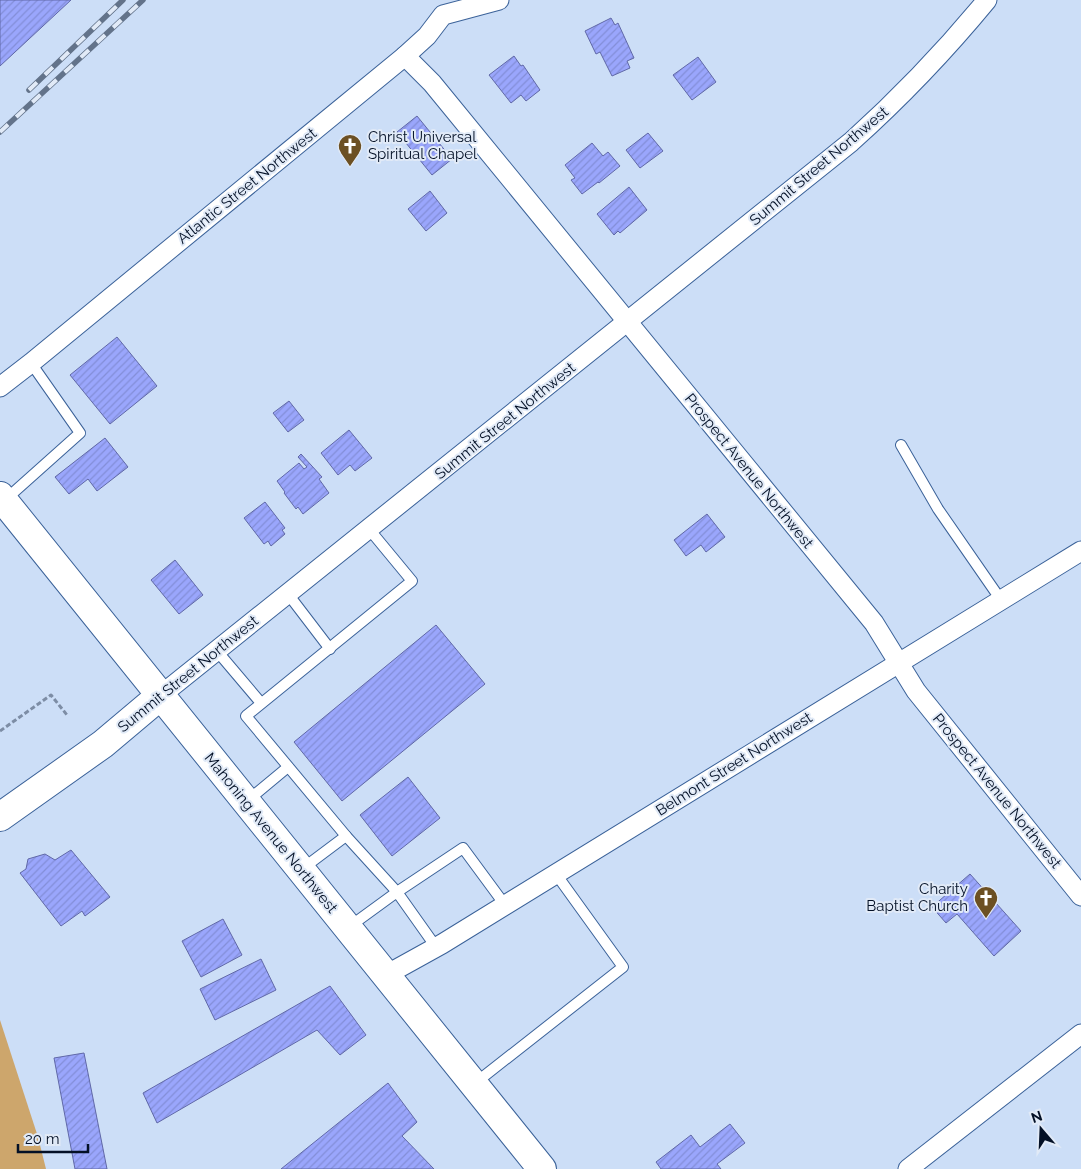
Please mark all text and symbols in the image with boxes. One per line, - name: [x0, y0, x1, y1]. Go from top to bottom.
- street label: Summit Street Northwest: [746, 103, 892, 229]
- street label: Atlantic Street Northwest: [174, 124, 320, 248]
- place label: Christ Universal Spiritual Chapel: [368, 128, 478, 163]
- church icon: Christ Universal Spiritual Chapel: [337, 133, 363, 167]
- street label: Summit Street Northwest: [431, 359, 579, 483]
- street label: Prospect Avenue Northwest: [681, 390, 817, 552]
- street label: Summit Street Northwest: [114, 612, 262, 736]
- street label: Belmont Street Northwest: [653, 708, 815, 820]
- street label: Prospect Avenue Northwest: [929, 710, 1065, 872]
- street label: Mahoning Avenue Northwest: [201, 749, 341, 917]
- place label: Charity Baptist Church: [866, 880, 968, 915]
- church icon: Charity Baptist Church: [973, 885, 999, 919]
- north arrow: [1016, 1104, 1066, 1154]
- text: N: [1029, 1107, 1044, 1126]
- scale bar: [18, 1122, 88, 1154]
- text: 20 m: [25, 1130, 60, 1148]

